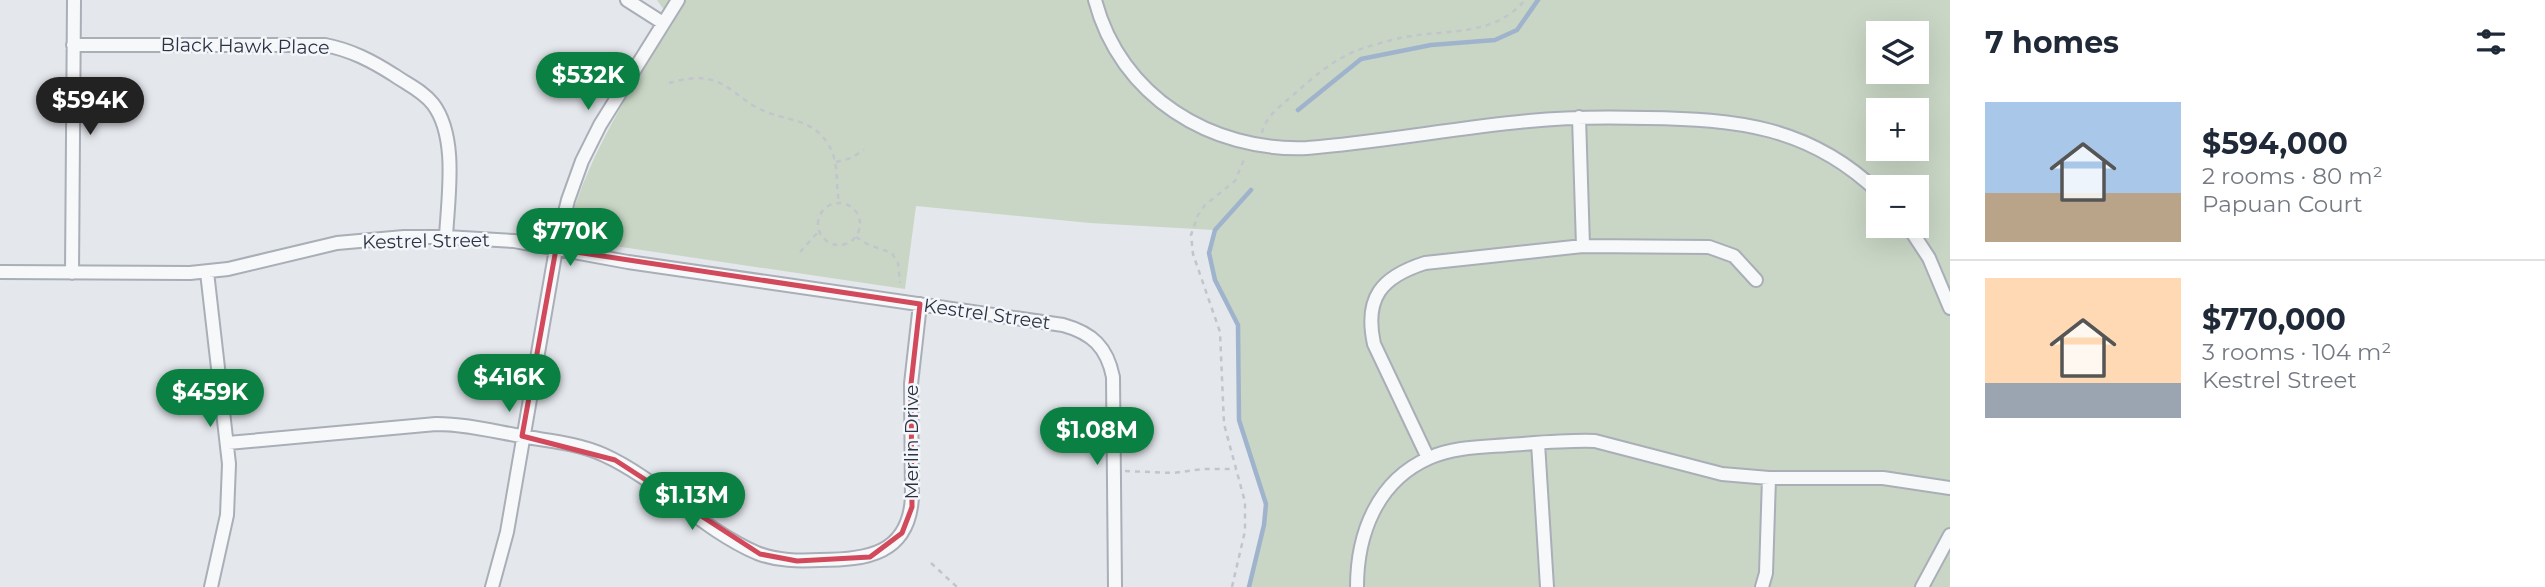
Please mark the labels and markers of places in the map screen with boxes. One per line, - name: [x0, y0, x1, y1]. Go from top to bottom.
- pin: $532K: [539, 52, 637, 112]
- pin: $594K: [41, 78, 139, 137]
- pin: $770K: [521, 208, 619, 268]
- pin: $416K: [460, 354, 558, 414]
- pin: $459K: [161, 370, 259, 429]
- pin: $1.08M: [1040, 407, 1154, 467]
- pin: $1.13M: [635, 472, 749, 532]

